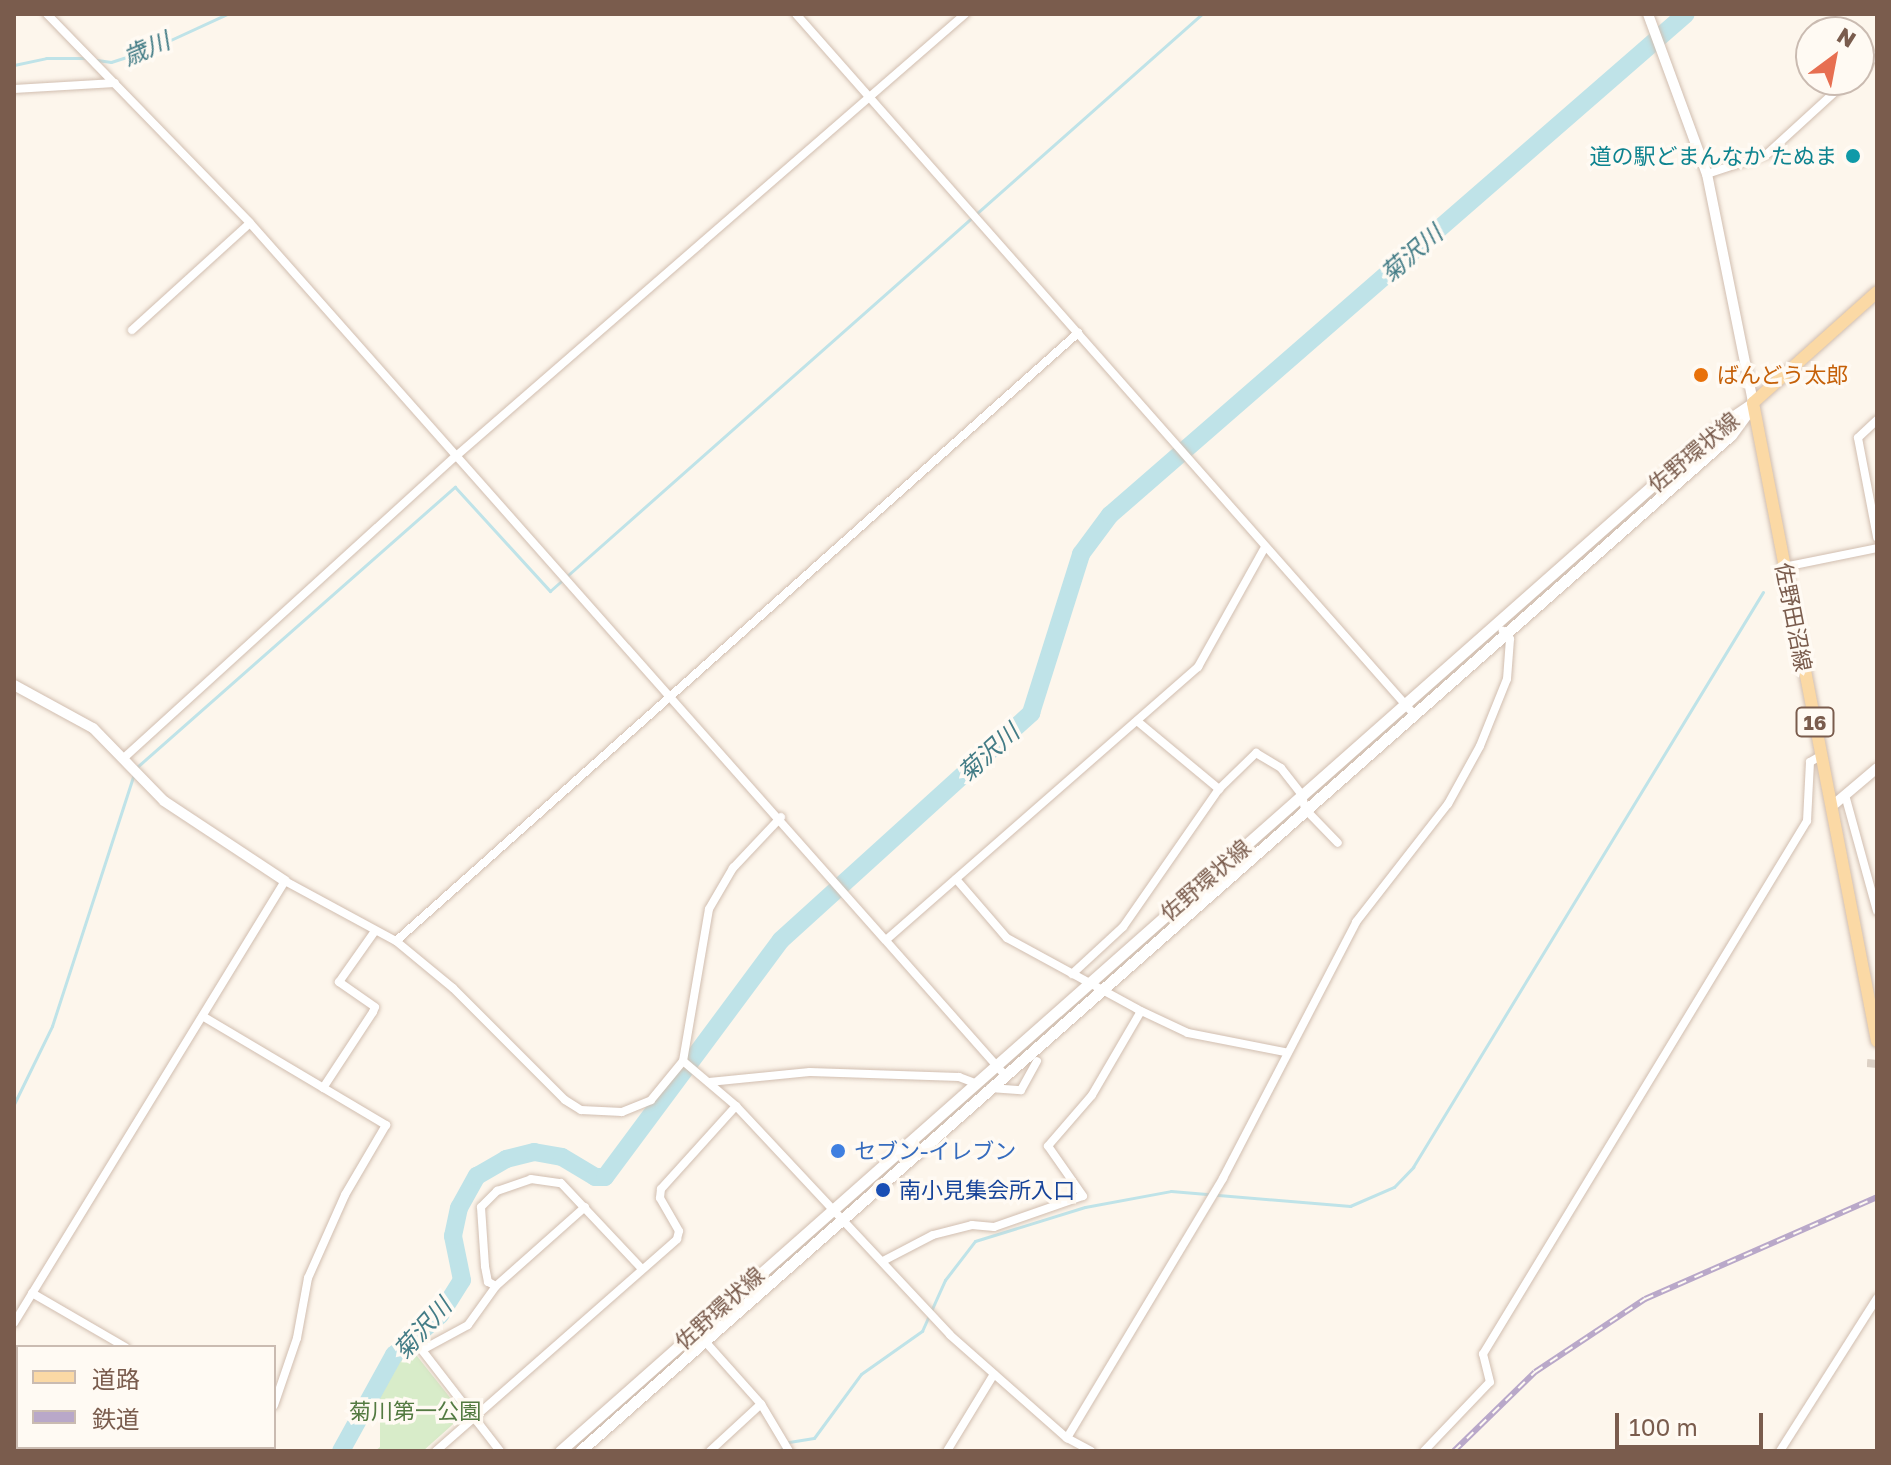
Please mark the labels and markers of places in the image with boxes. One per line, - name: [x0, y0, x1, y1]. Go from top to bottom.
- place label: 道の駅どまんなか たぬま: [1590, 143, 1837, 169]
- marker: 道の駅どまんなか たぬま: [1844, 147, 1862, 165]
- place label: ばんどう太郎: [1717, 362, 1849, 388]
- marker: ばんどう太郎: [1692, 366, 1710, 384]
- place label: セブン-イレブン: [854, 1138, 1016, 1164]
- marker: セブン-イレブン: [829, 1142, 847, 1160]
- place label: 南小見集会所入口: [899, 1177, 1075, 1203]
- marker: 南小見集会所入口: [874, 1181, 892, 1199]

